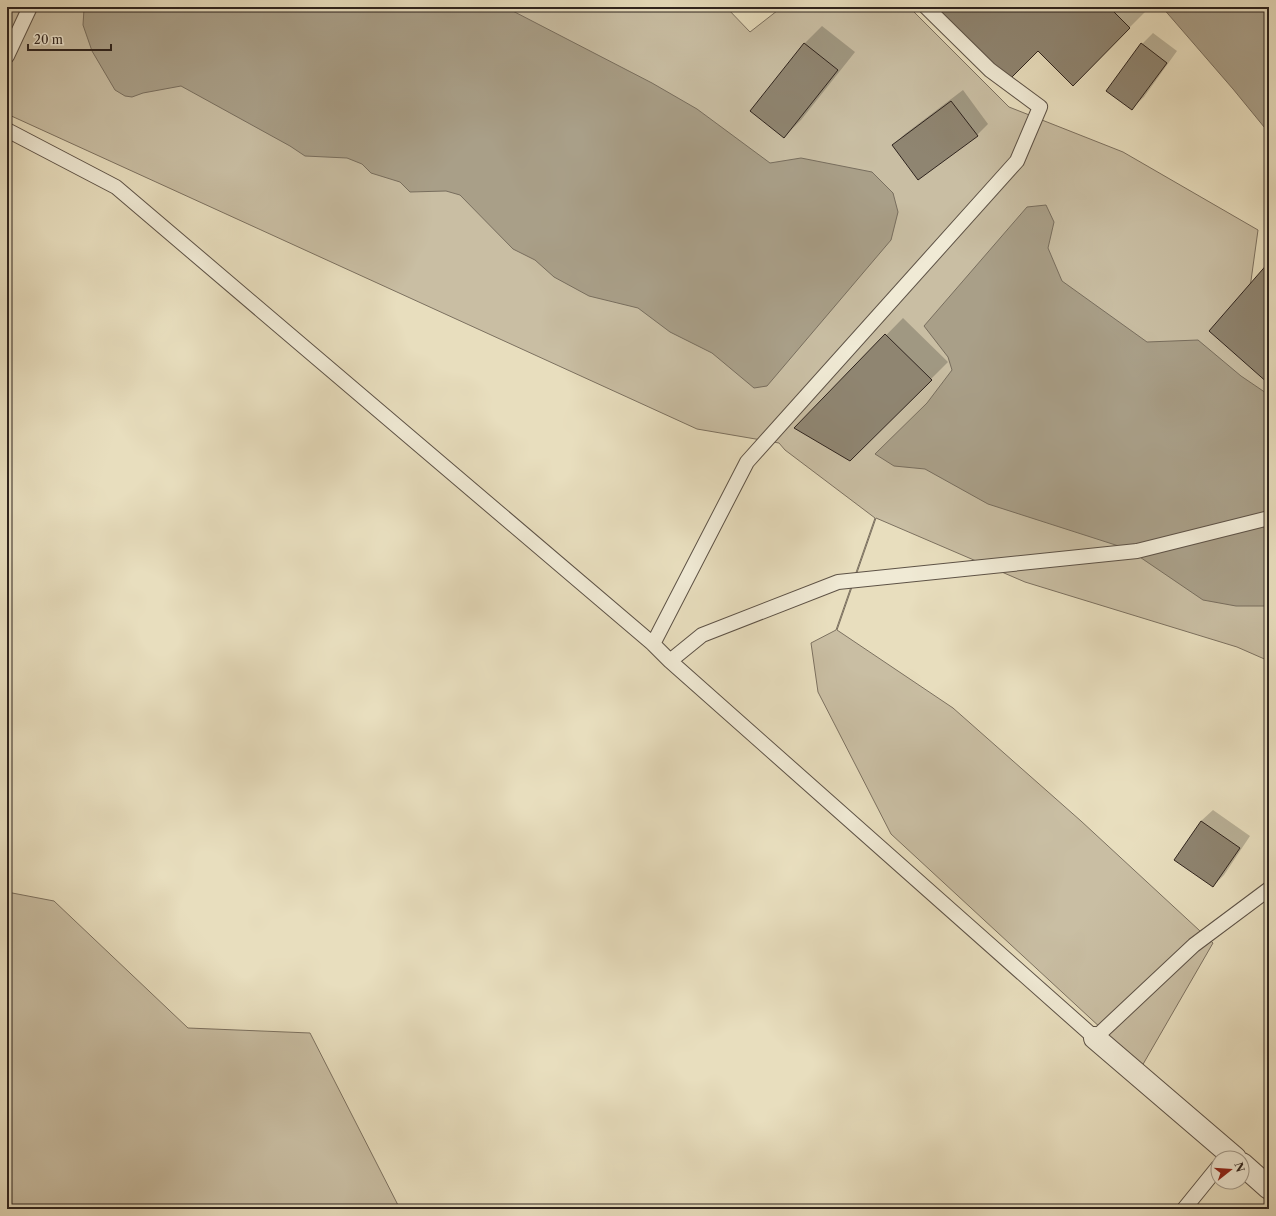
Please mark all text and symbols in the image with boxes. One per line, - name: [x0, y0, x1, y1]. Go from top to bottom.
- scale bar: [28, 26, 111, 52]
- text: 20 m: [34, 32, 63, 47]
- north arrow: [1210, 1150, 1250, 1190]
- text: N: [1231, 1160, 1248, 1174]

